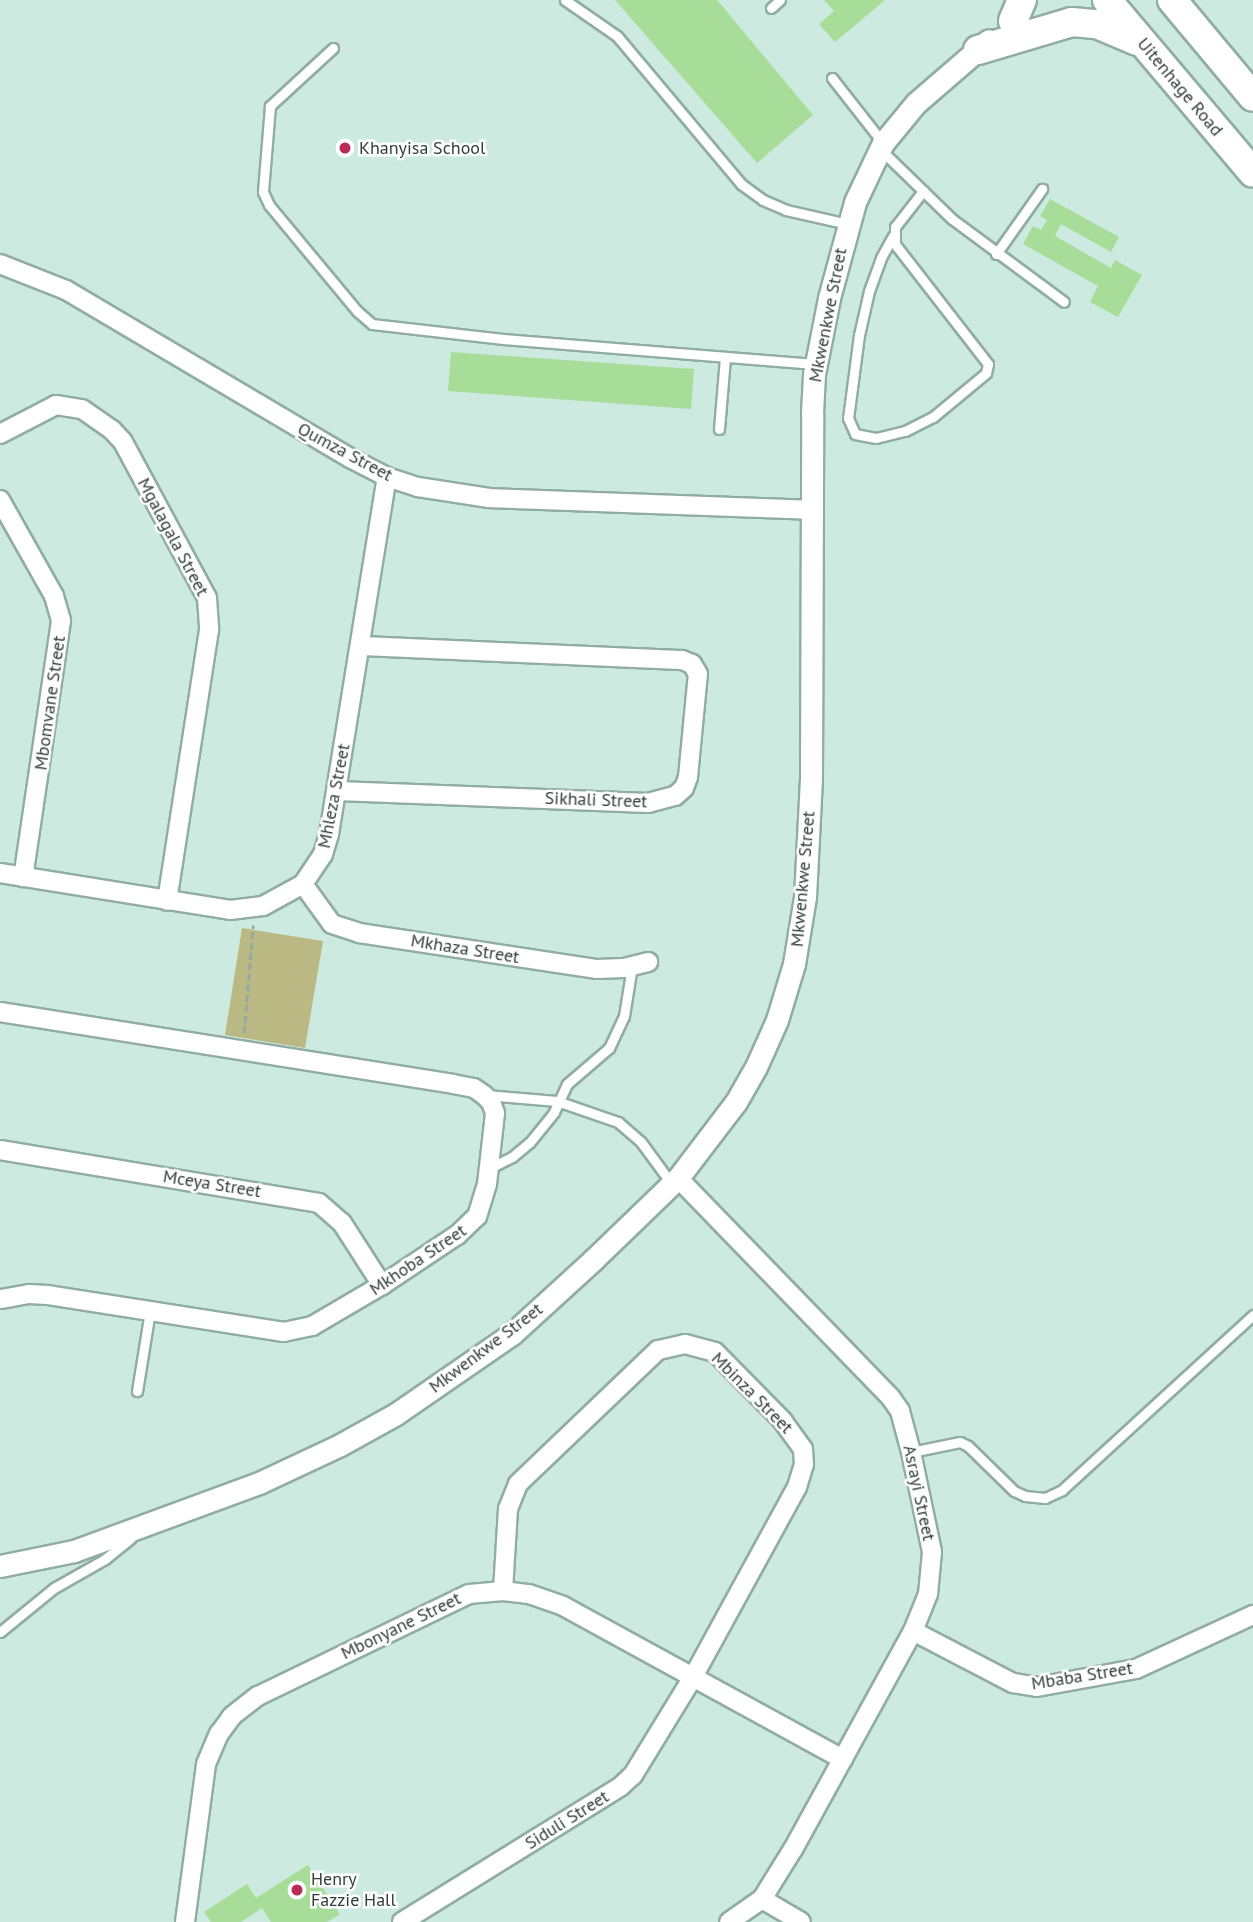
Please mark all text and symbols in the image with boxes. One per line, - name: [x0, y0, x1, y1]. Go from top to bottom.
- street label: Uitenhage Road: [1133, 33, 1227, 141]
- place label: Khanyisa School: [359, 137, 485, 159]
- marker: Khanyisa School: [337, 140, 353, 156]
- street label: Mkwenkwe Street: [804, 246, 852, 384]
- street label: Qumza Street: [294, 418, 396, 486]
- street label: Mgalagala Street: [133, 474, 213, 600]
- street label: Mbomvane Street: [30, 634, 70, 772]
- street label: Mhleza Street: [313, 742, 355, 850]
- street label: Sikhali Street: [544, 787, 648, 813]
- street label: Mkwenkwe Street: [786, 810, 820, 948]
- street label: Mkhaza Street: [409, 930, 521, 968]
- street label: Mceya Street: [162, 1166, 262, 1202]
- street label: Mkhoba Street: [366, 1220, 470, 1300]
- street label: Mkwenkwe Street: [425, 1298, 547, 1398]
- street label: Mbinza Street: [707, 1348, 797, 1438]
- street label: Asrayi Street: [898, 1443, 940, 1543]
- street label: Mbonyane Street: [338, 1588, 464, 1664]
- street label: Mbaba Street: [1030, 1657, 1134, 1695]
- street label: Siduli Street: [521, 1786, 613, 1854]
- place label: Henry Fazzie Hall: [311, 1869, 396, 1912]
- marker: Henry Fazzie Hall: [289, 1882, 305, 1898]

